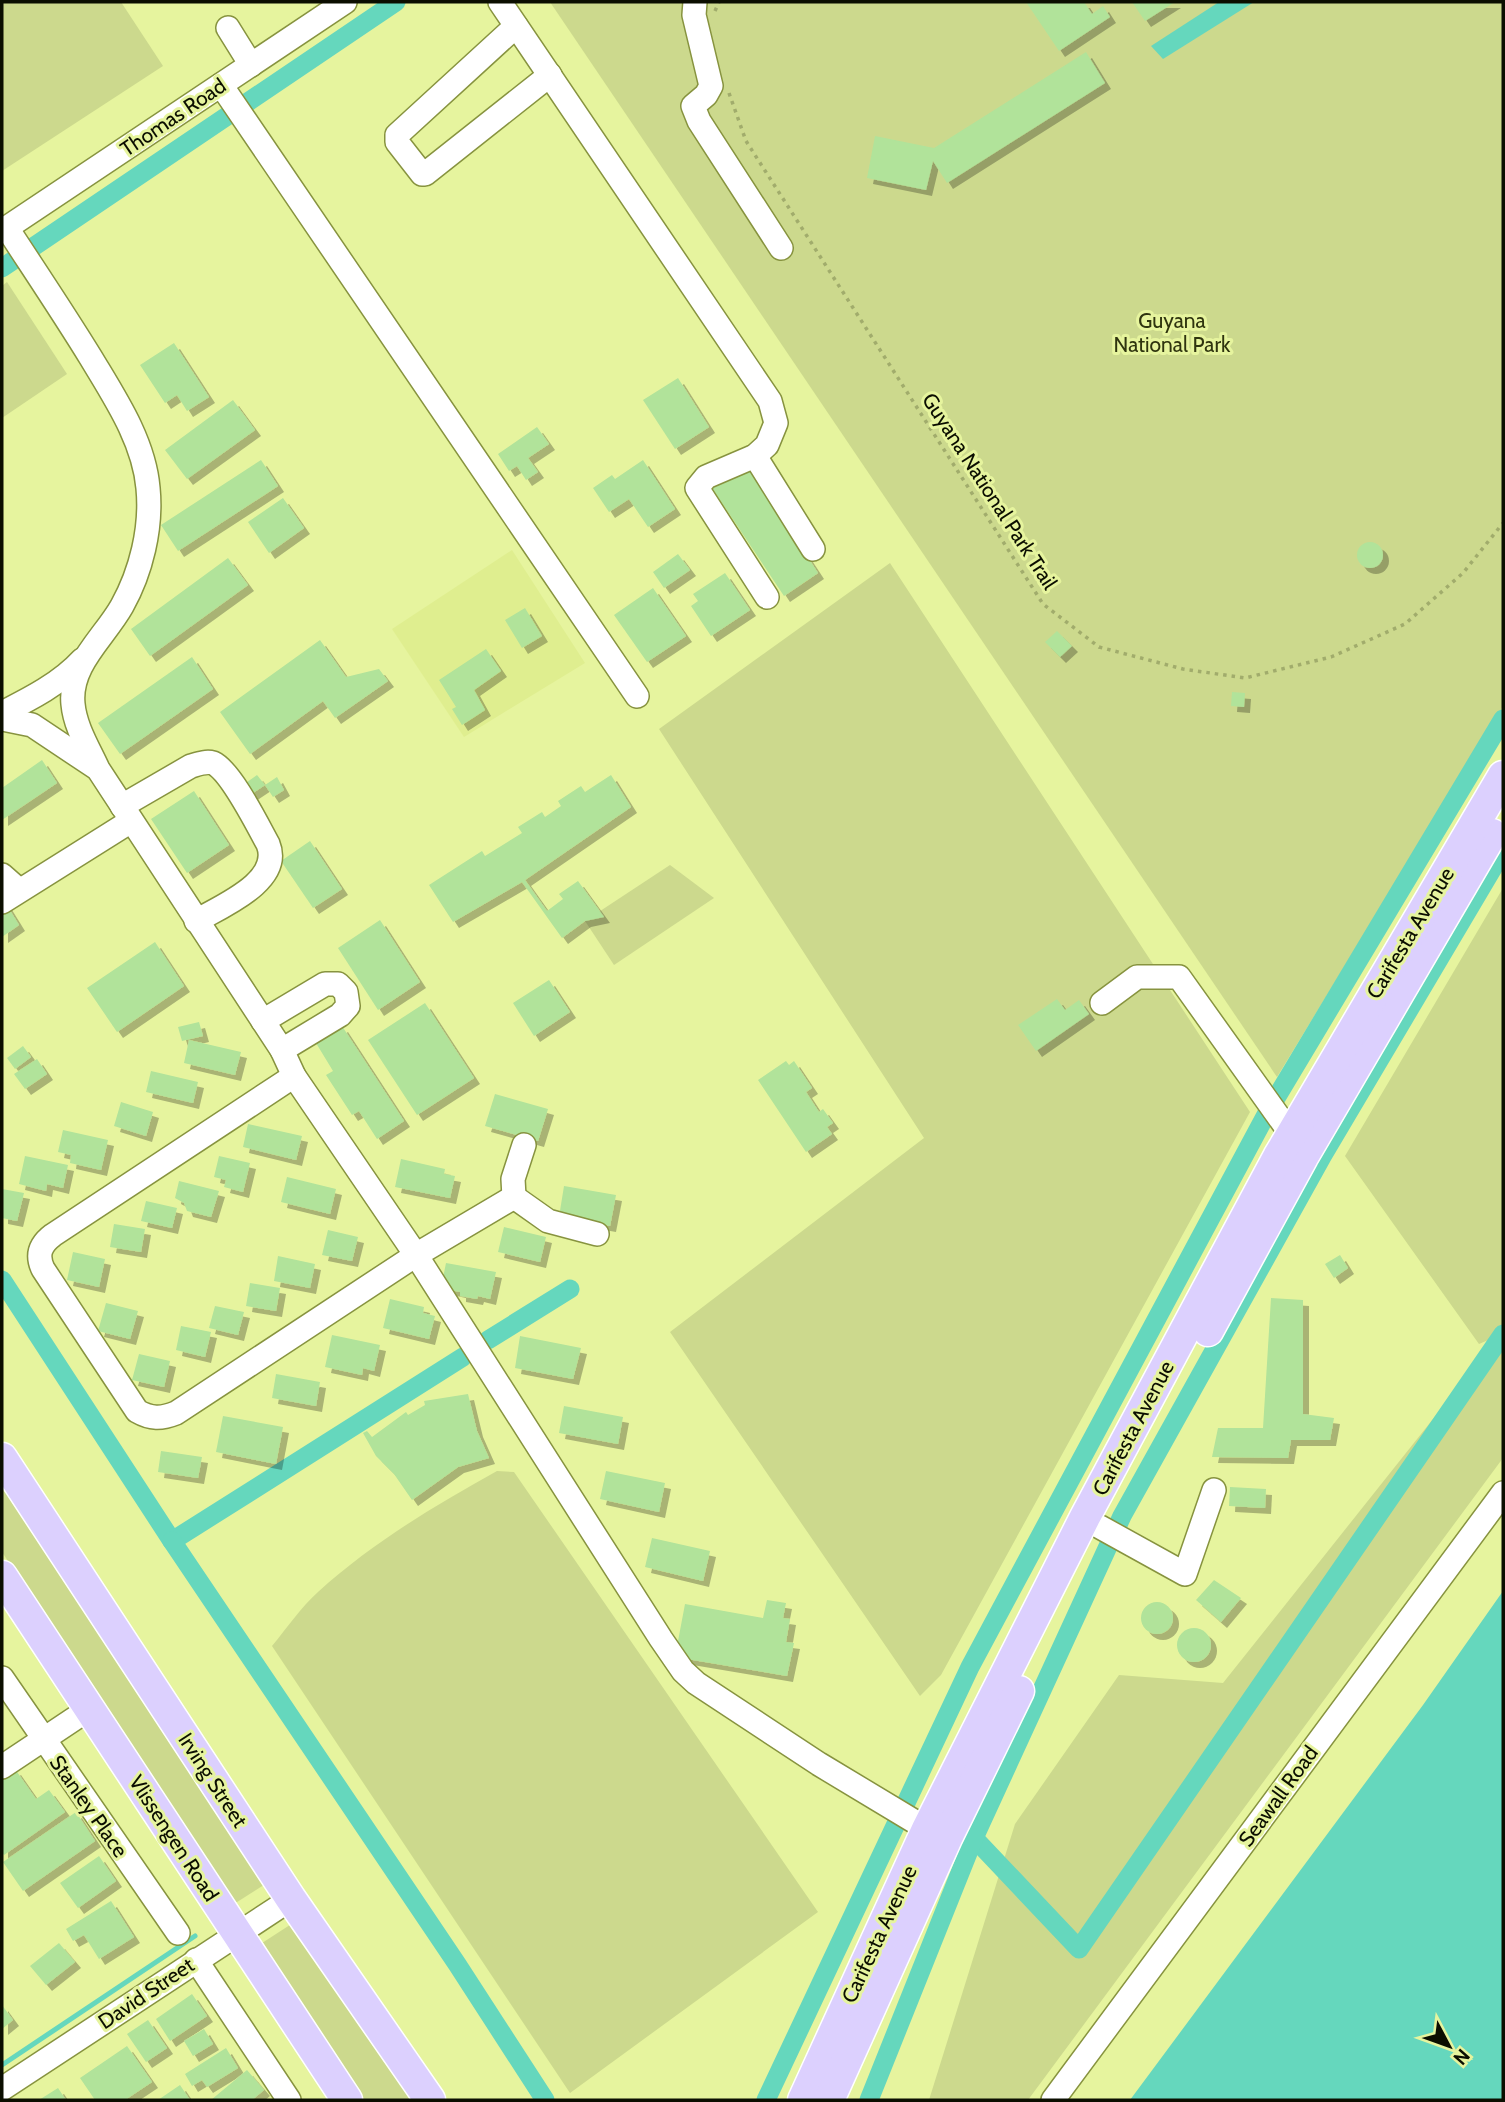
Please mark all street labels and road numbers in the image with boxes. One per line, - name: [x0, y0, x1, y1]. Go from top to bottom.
- street label: Thomas Road: [116, 73, 230, 161]
- street label: Guyana National Park Trail: [917, 388, 1063, 594]
- street label: Carifesta Avenue: [1361, 863, 1459, 1003]
- street label: Carifesta Avenue: [1087, 1356, 1179, 1500]
- street label: Irving Street: [173, 1728, 253, 1832]
- street label: Seawall Road: [1233, 1741, 1323, 1851]
- street label: Stanley Place: [45, 1750, 133, 1862]
- street label: Vlissengen Road: [124, 1770, 224, 1906]
- street label: Carifesta Avenue: [836, 1861, 922, 2007]
- street label: David Street: [93, 1952, 199, 2034]

